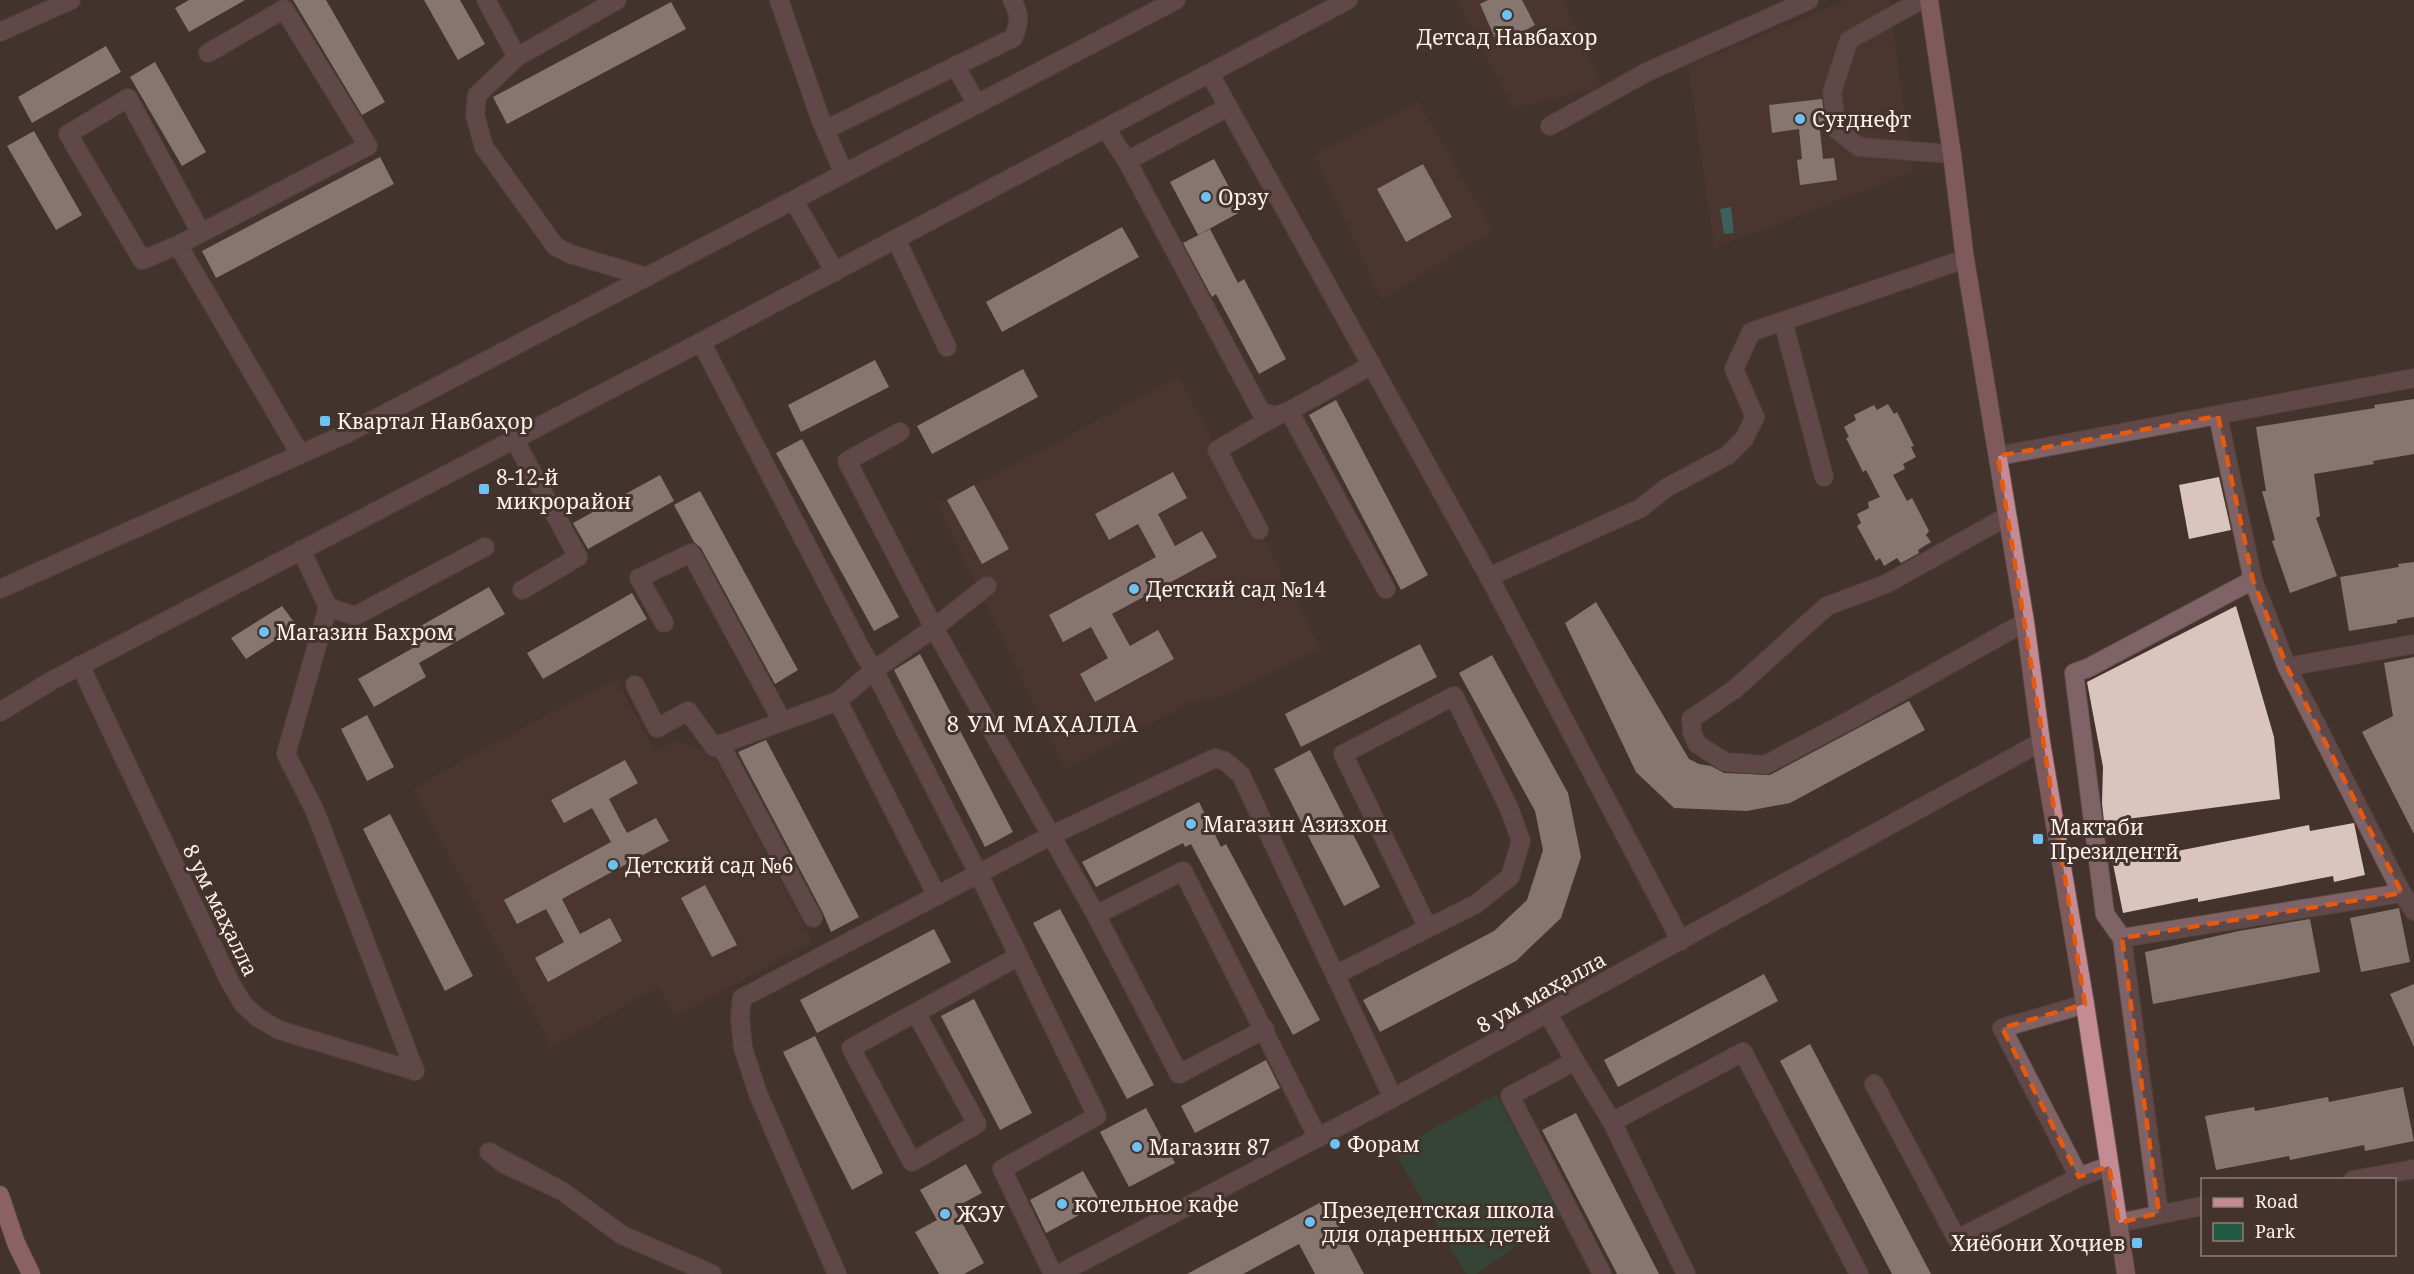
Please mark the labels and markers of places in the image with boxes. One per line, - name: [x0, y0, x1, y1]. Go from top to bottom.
- marker: Детсад Навбахор: [1500, 8, 1514, 22]
- place label: Детсад Навбахор: [1417, 23, 1597, 51]
- place label: Суғднефт: [1812, 105, 1911, 133]
- marker: Суғднефт: [1793, 112, 1807, 126]
- place label: Орзу: [1218, 183, 1269, 211]
- marker: Орзу: [1199, 190, 1213, 204]
- place label: Квартал Навбаҳор: [337, 407, 533, 435]
- marker: Квартал Навбаҳор: [318, 414, 332, 428]
- place label: 8-12-й микрорайон: [496, 463, 631, 515]
- marker: 8-12-й микрорайон: [477, 482, 491, 496]
- place label: Детский сад №14: [1146, 575, 1327, 603]
- marker: Детский сад №14: [1127, 582, 1141, 596]
- place label: Магазин Бахром: [276, 618, 454, 646]
- marker: Магазин Бахром: [257, 625, 271, 639]
- place label: Магазин Азизхон: [1203, 810, 1388, 838]
- place label: Мактаби Президентӣ: [2050, 813, 2179, 865]
- marker: Магазин Азизхон: [1184, 817, 1198, 831]
- marker: Мактаби Президентӣ: [2031, 832, 2045, 846]
- place label: Детский сад №6: [625, 851, 794, 879]
- marker: Детский сад №6: [606, 858, 620, 872]
- place label: Форам: [1347, 1130, 1420, 1158]
- place label: Магазин 87: [1149, 1133, 1270, 1161]
- marker: Форам: [1328, 1137, 1342, 1151]
- marker: Магазин 87: [1130, 1140, 1144, 1154]
- place label: котельное кафе: [1074, 1190, 1239, 1218]
- place label: Презедентская школа для одаренных детей: [1322, 1196, 1555, 1248]
- marker: котельное кафе: [1055, 1197, 1069, 1211]
- place label: ЖЭУ: [956, 1200, 1005, 1228]
- marker: ЖЭУ: [938, 1207, 952, 1221]
- marker: Презедентская школа для одаренных детей: [1303, 1215, 1317, 1229]
- place label: Хиёбони Хоҷиев: [1951, 1229, 2125, 1257]
- marker: Хиёбони Хоҷиев: [2130, 1236, 2144, 1250]

